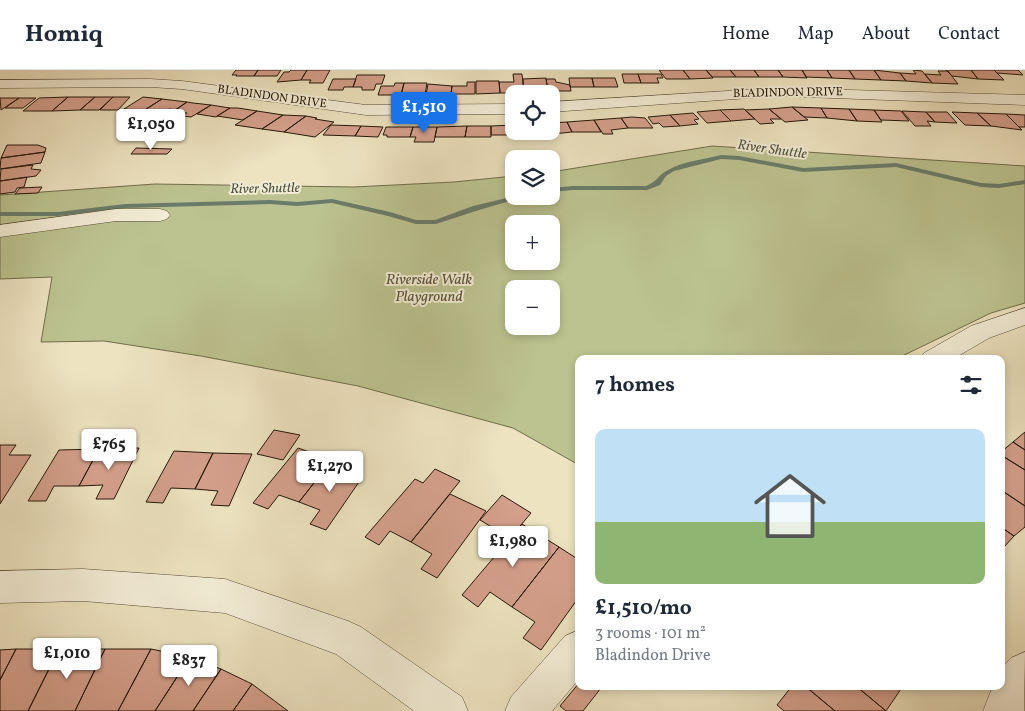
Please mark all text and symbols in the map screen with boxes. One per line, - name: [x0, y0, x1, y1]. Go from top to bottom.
- text: Homiq: [25, 18, 103, 52]
- text: Home: [722, 22, 770, 47]
- text: Map: [798, 22, 834, 47]
- text: About: [862, 22, 910, 47]
- text: Contact: [938, 22, 1000, 47]
- street label: BLADINDON DRIVE: [216, 81, 328, 113]
- street label: BLADINDON DRIVE: [733, 84, 843, 102]
- map controls: [505, 85, 560, 335]
- button: locate: [505, 85, 560, 140]
- pin: £1,510: [383, 92, 465, 134]
- text: £1,510: [402, 97, 446, 119]
- pin: £1,050: [110, 108, 192, 151]
- text: £1,050: [127, 114, 175, 136]
- water label: River Shuttle: [736, 136, 808, 164]
- button: layers: [505, 150, 560, 205]
- water label: River Shuttle: [230, 179, 300, 199]
- button: +: [505, 215, 560, 270]
- park label: Riverside Walk Playground: [386, 270, 472, 308]
- button: −: [505, 280, 560, 335]
- text: 7 homes: [595, 371, 675, 400]
- icon: filters: [957, 371, 985, 399]
- pin: £765: [79, 428, 139, 471]
- text: £765: [92, 434, 126, 456]
- pin: £1,270: [289, 450, 371, 493]
- text: £1,270: [307, 456, 353, 478]
- icon: home: [745, 461, 835, 551]
- pin: £1,980: [472, 526, 554, 568]
- text: £1,980: [489, 531, 537, 553]
- text: £1,510/mo: [595, 594, 692, 623]
- text: 3 rooms · 101 m²: [595, 623, 706, 645]
- pin: £1,010: [26, 638, 108, 680]
- text: £1,010: [44, 643, 90, 665]
- pin: £837: [159, 644, 219, 687]
- text: Bladindon Drive: [595, 645, 710, 667]
- text: £837: [172, 650, 206, 672]

